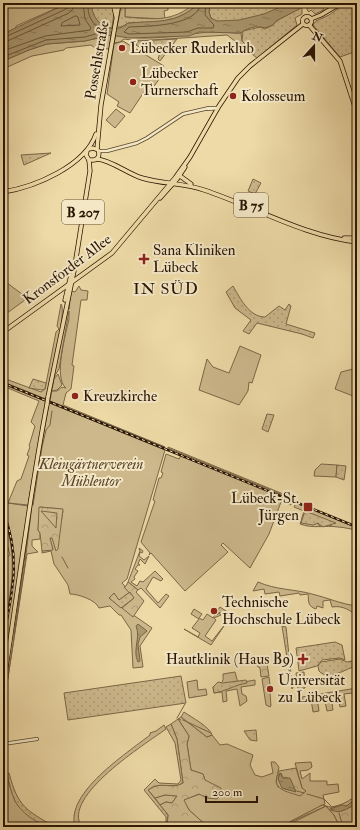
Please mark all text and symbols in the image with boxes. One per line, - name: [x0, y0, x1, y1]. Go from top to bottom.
- street label: Possehlstraße: [81, 19, 114, 101]
- north arrow: [294, 26, 334, 66]
- text: N: [310, 29, 325, 45]
- place label: Lübecker Ruderklub: [130, 39, 254, 58]
- marker: Lübecker Ruderklub: [117, 43, 127, 53]
- place label: Lübecker Turnerschaft: [141, 64, 219, 100]
- marker: Lübecker Turnerschaft: [128, 77, 138, 87]
- place label: Kolosseum: [241, 87, 306, 106]
- marker: Kolosseum: [228, 91, 238, 101]
- road number: B 75: [234, 193, 268, 217]
- road number: B 207: [62, 200, 104, 224]
- street label: Kronsforder Allee: [19, 230, 115, 309]
- place label: Sana Kliniken Lübeck: [153, 241, 236, 277]
- marker: Sana Kliniken Lübeck: [138, 253, 150, 265]
- district label: IN SÜD: [133, 279, 199, 299]
- place label: Kreuzkirche: [83, 387, 157, 406]
- marker: Kreuzkirche: [70, 391, 80, 401]
- park label: Kleingärtnerverein Mühlentor: [38, 455, 143, 491]
- place label: Lübeck-St. Jürgen: [231, 489, 299, 526]
- marker: Lübeck-St. Jürgen: [302, 501, 314, 513]
- place label: Technische Hochschule Lübeck: [222, 593, 341, 629]
- marker: Technische Hochschule Lübeck: [209, 606, 219, 616]
- place label: Hautklinik (Haus B9): [166, 650, 294, 669]
- marker: Hautklinik (Haus B9): [297, 653, 309, 665]
- place label: Universität zu Lübeck: [278, 671, 345, 707]
- marker: Universität zu Lübeck: [265, 684, 275, 694]
- scale bar: [206, 778, 257, 804]
- text: 200 m: [212, 785, 243, 800]

